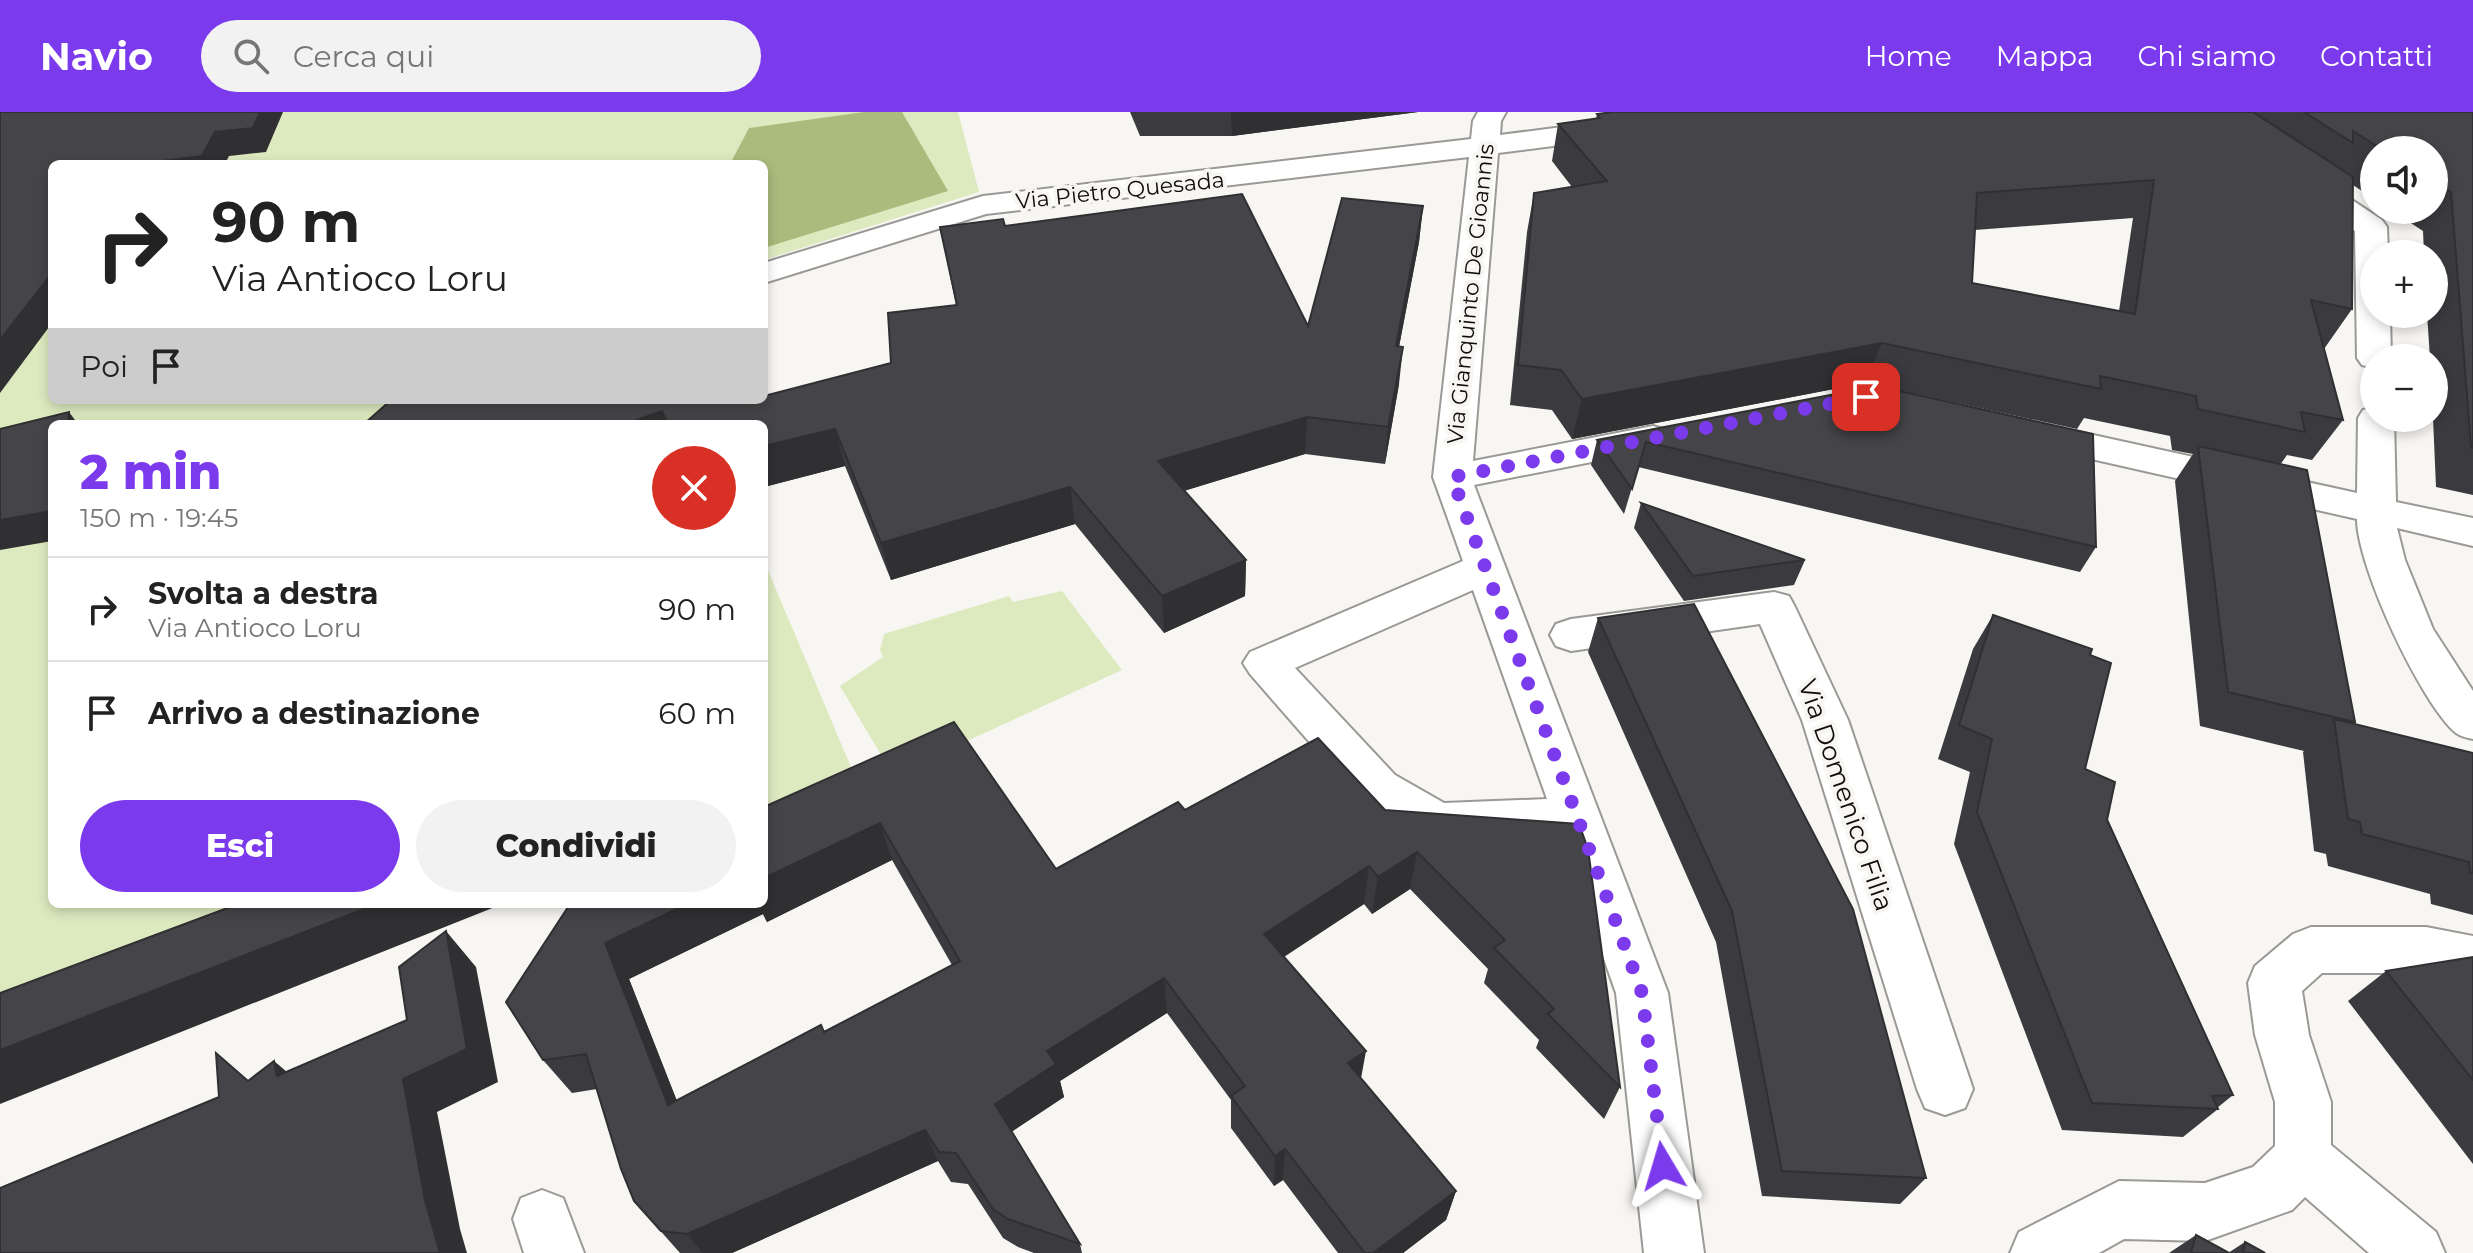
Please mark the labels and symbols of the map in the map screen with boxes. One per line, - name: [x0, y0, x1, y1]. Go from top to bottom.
- street label: Via Gianquinto De Gioannis: [1441, 142, 1500, 446]
- street label: Via Pietro Quesada: [1014, 166, 1226, 215]
- pin: [1832, 363, 1900, 431]
- street label: Via Domenico Filia: [1791, 675, 1901, 915]
- position arrow: [1621, 1124, 1705, 1208]

